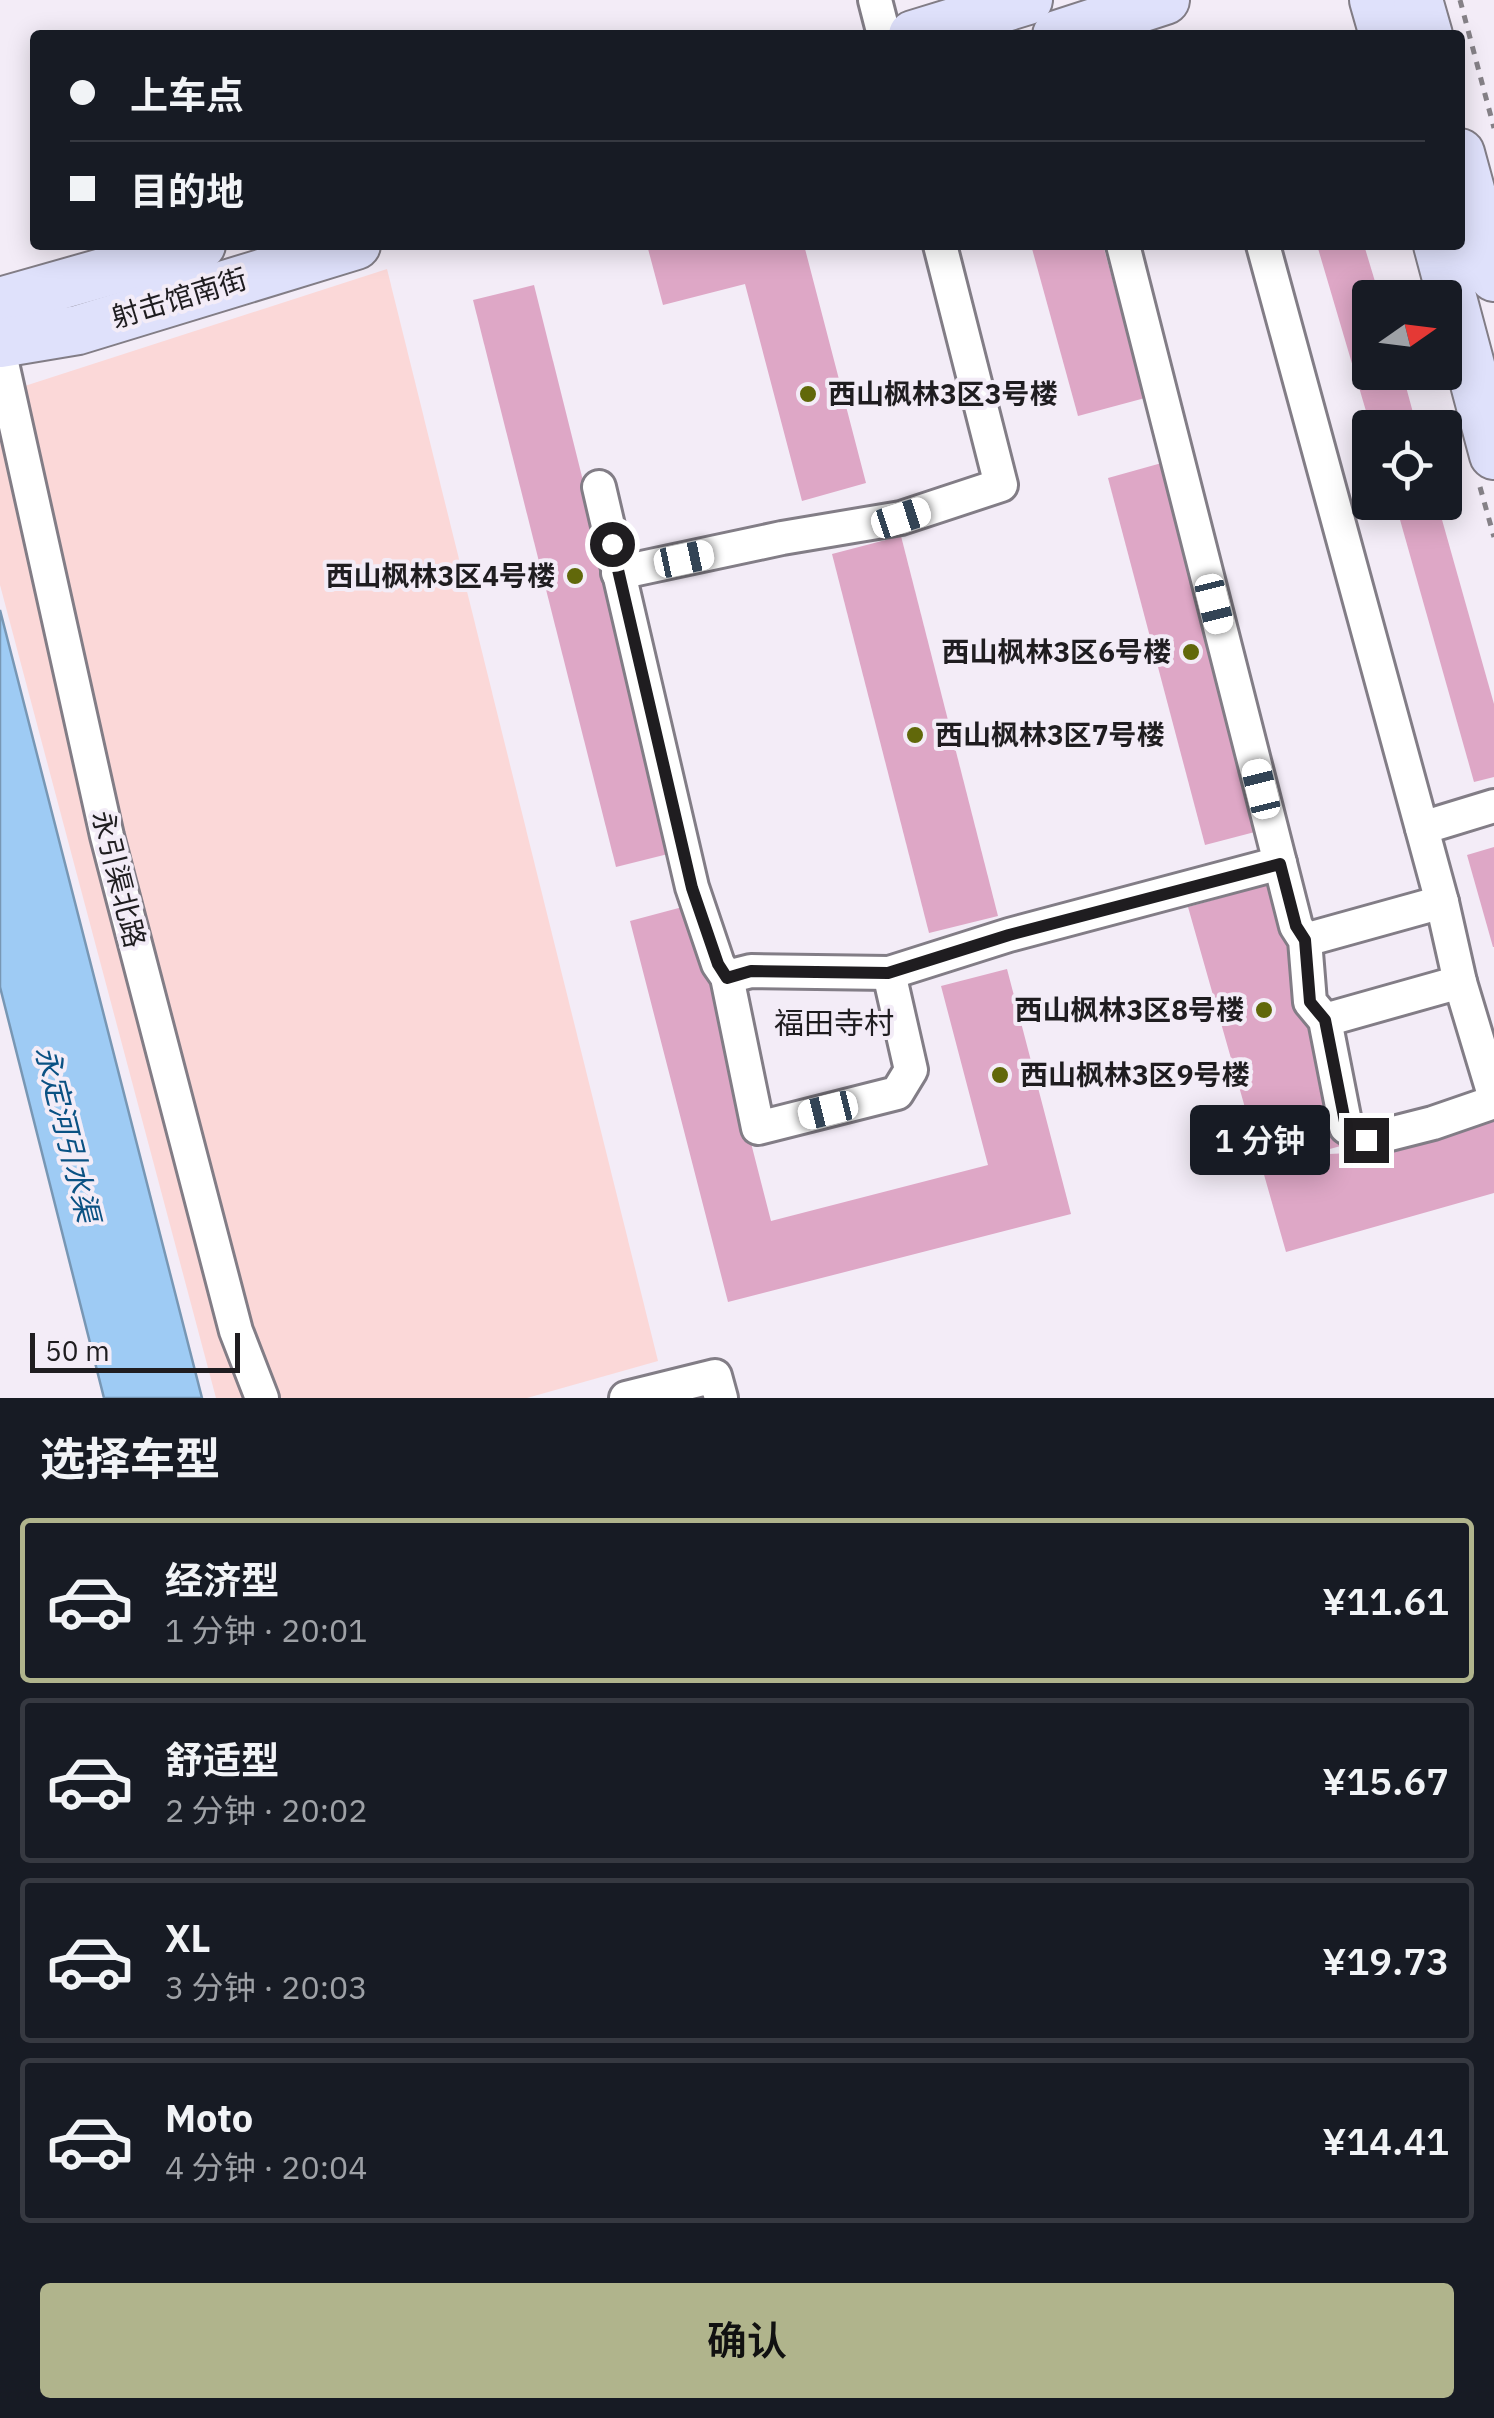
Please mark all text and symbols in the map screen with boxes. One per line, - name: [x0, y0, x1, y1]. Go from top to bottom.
- text: 上车点: [130, 70, 244, 119]
- text: 目的地: [130, 166, 244, 215]
- street label: 射击馆南街: [106, 259, 251, 336]
- north arrow: [1352, 280, 1462, 390]
- map controls: [1352, 280, 1462, 520]
- place label: 西山枫林3区3号楼: [828, 375, 1058, 412]
- marker: 西山枫林3区3号楼: [797, 383, 819, 405]
- button: locate: [1352, 410, 1462, 520]
- car: [868, 494, 934, 542]
- route start: [590, 522, 635, 567]
- car: [652, 538, 716, 580]
- place label: 西山枫林3区4号楼: [325, 557, 555, 594]
- marker: 西山枫林3区4号楼: [564, 565, 586, 587]
- car: [1192, 571, 1236, 637]
- place label: 西山枫林3区6号楼: [941, 633, 1171, 670]
- marker: 西山枫林3区6号楼: [1180, 641, 1202, 663]
- place label: 西山枫林3区7号楼: [935, 716, 1165, 753]
- marker: 西山枫林3区7号楼: [904, 724, 926, 746]
- car: [1239, 756, 1283, 822]
- street label: 永引渠北路: [85, 806, 154, 951]
- place label: 西山枫林3区8号楼: [1014, 991, 1244, 1028]
- marker: 西山枫林3区8号楼: [1253, 999, 1275, 1021]
- district label: 福田寺村: [774, 1003, 894, 1042]
- water label: 永定河引水渠: [28, 1042, 110, 1230]
- place label: 西山枫林3区9号楼: [1020, 1056, 1250, 1093]
- marker: 西山枫林3区9号楼: [989, 1064, 1011, 1086]
- car: [795, 1088, 861, 1132]
- callout: 1 分钟: [1191, 1105, 1331, 1175]
- route end: [1344, 1118, 1389, 1163]
- text: 1 分钟: [1215, 1119, 1305, 1161]
- scale bar: [30, 1328, 240, 1372]
- text: 50 m: [45, 1332, 110, 1369]
- text: 选择车型: [40, 1429, 220, 1487]
- text: 经济型: [165, 1555, 279, 1604]
- icon: car: [45, 1556, 135, 1646]
- text: ¥11.61: [1322, 1576, 1449, 1625]
- text: 1 分钟 · 20:01: [165, 1609, 367, 1651]
- text: 舒适型: [165, 1735, 279, 1784]
- icon: car: [45, 1736, 135, 1826]
- text: ¥15.67: [1322, 1756, 1449, 1805]
- text: 2 分钟 · 20:02: [165, 1789, 367, 1831]
- text: XL: [165, 1913, 211, 1962]
- icon: car: [45, 1916, 135, 2006]
- text: ¥19.73: [1322, 1936, 1449, 1985]
- text: 3 分钟 · 20:03: [165, 1966, 367, 2008]
- text: Moto: [165, 2093, 253, 2142]
- icon: car: [45, 2096, 135, 2186]
- text: ¥14.41: [1322, 2116, 1449, 2165]
- text: 4 分钟 · 20:04: [165, 2146, 367, 2188]
- button: 确认: [40, 2283, 1454, 2398]

